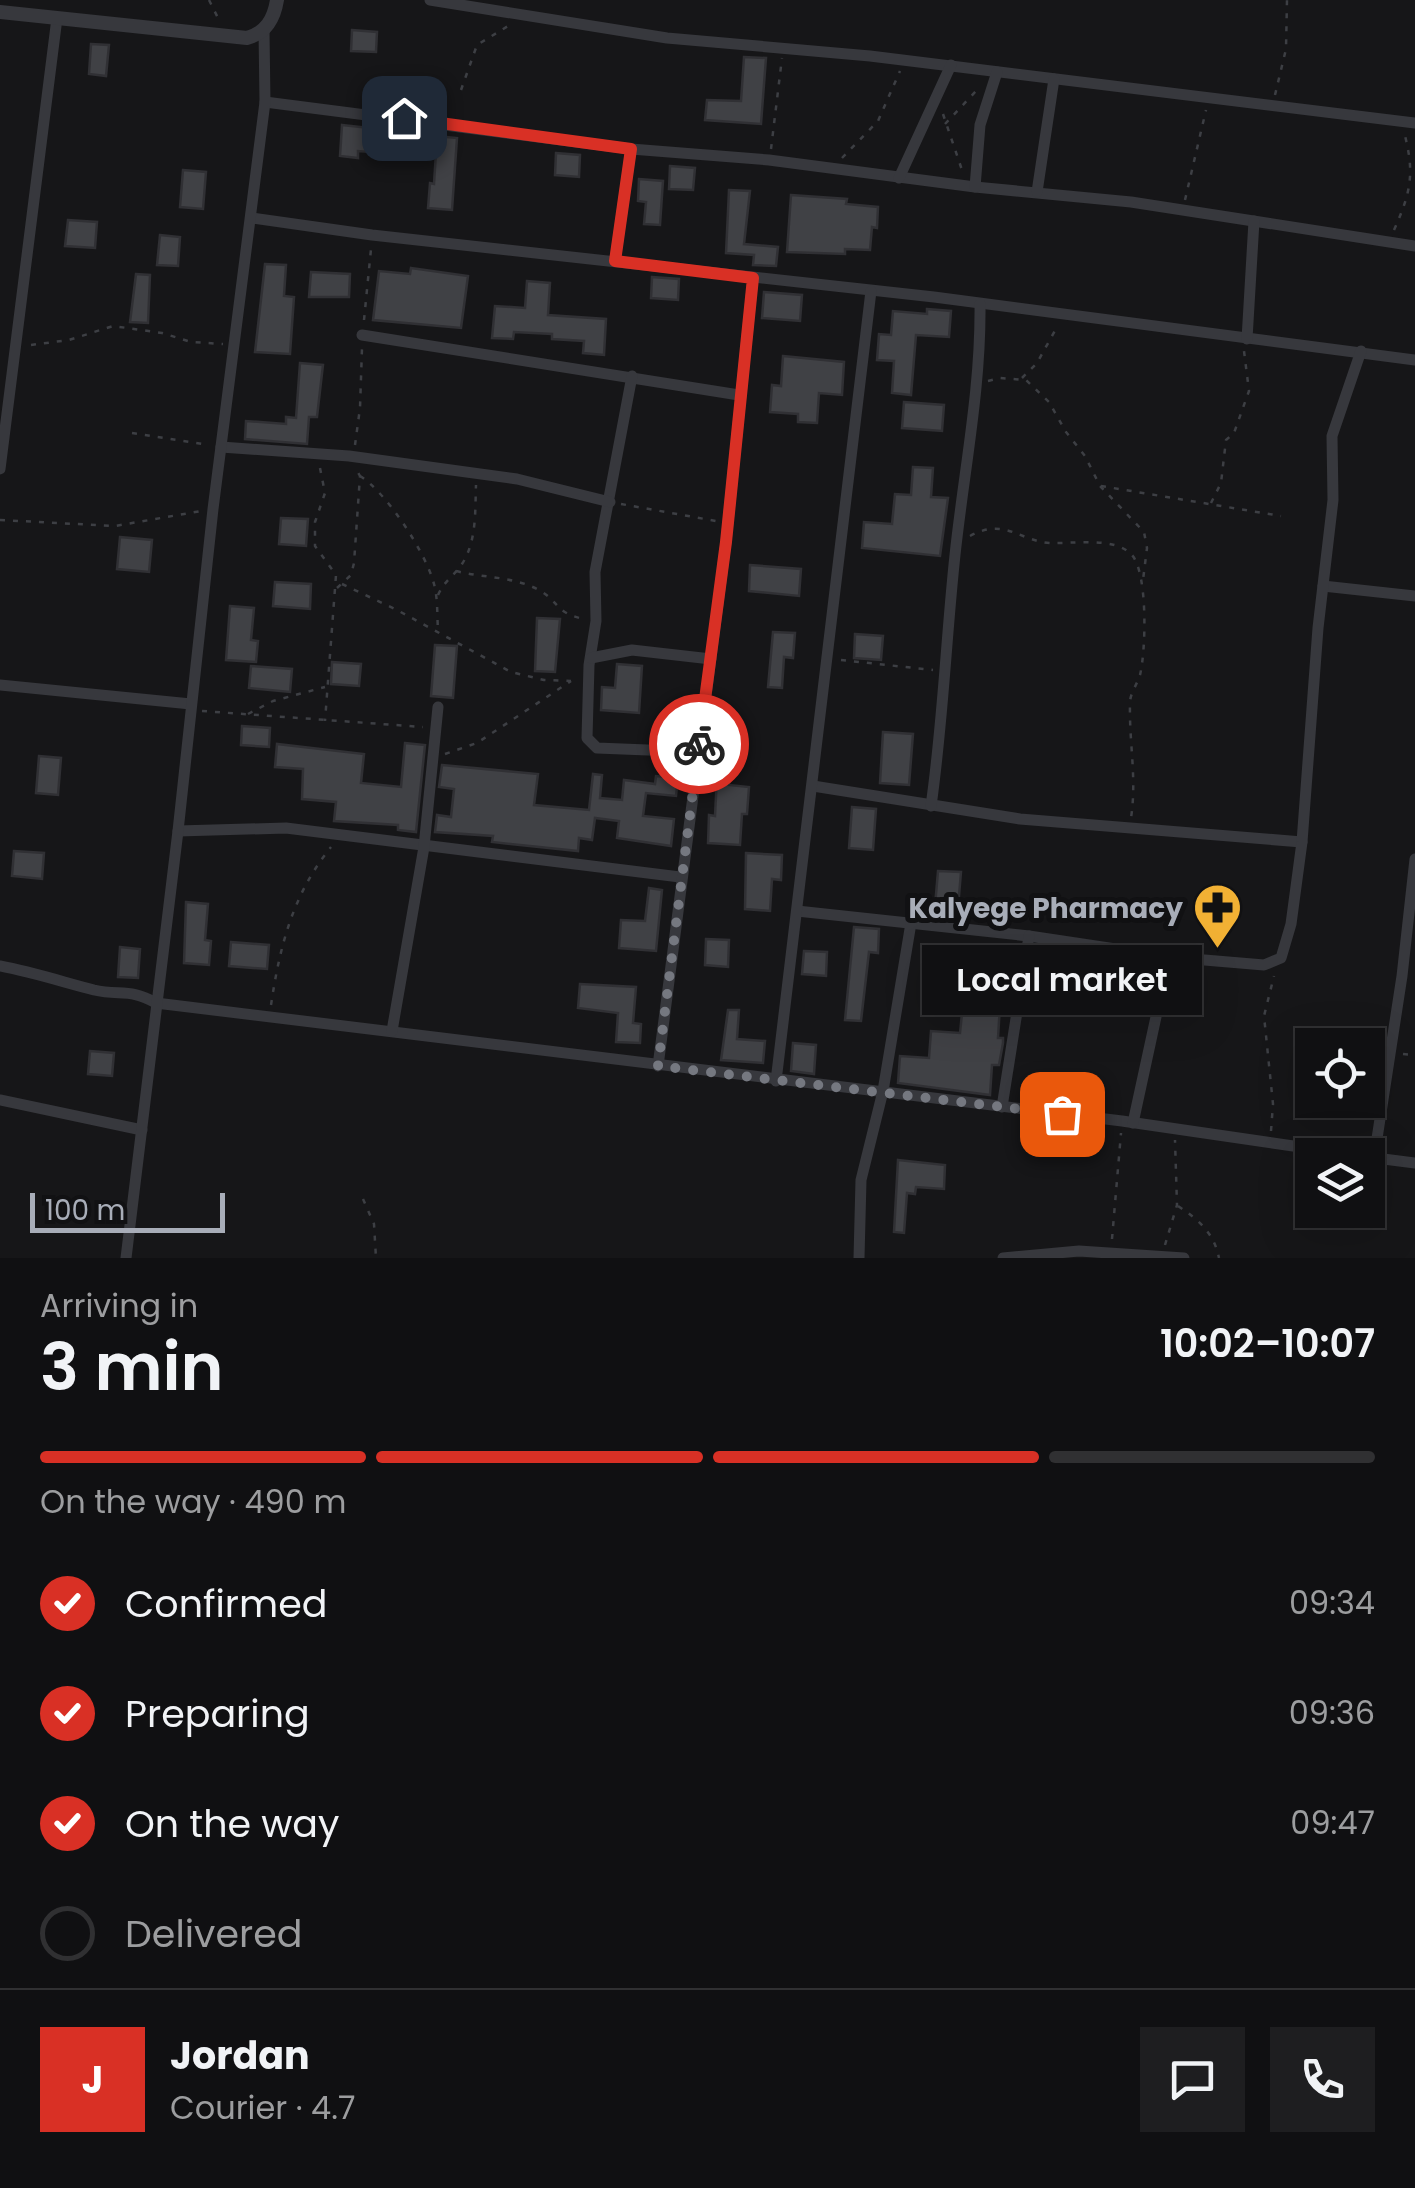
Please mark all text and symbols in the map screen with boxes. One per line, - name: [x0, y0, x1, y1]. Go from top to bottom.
- pin: [362, 76, 447, 161]
- icon: home: [377, 91, 432, 146]
- courier: [649, 694, 749, 794]
- icon: bike: [672, 717, 727, 772]
- pharmacy icon: Kalyege Pharmacy: [1192, 882, 1244, 950]
- place label: Kalyege Pharmacy: [908, 889, 1183, 928]
- callout: Local market: [922, 944, 1202, 1014]
- text: Local market: [956, 957, 1168, 1002]
- map controls: [1295, 1028, 1385, 1228]
- button: locate: [1295, 1028, 1385, 1118]
- pin: [1020, 1072, 1105, 1157]
- icon: bag: [1035, 1087, 1090, 1142]
- button: layers: [1295, 1138, 1385, 1228]
- scale bar: [30, 1188, 225, 1232]
- text: 100 m: [45, 1191, 125, 1230]
- text: Arriving in: [40, 1283, 198, 1328]
- text: 10:02–10:07: [1160, 1317, 1375, 1370]
- text: 3 min: [40, 1322, 224, 1413]
- text: On the way · 490 m: [40, 1479, 346, 1524]
- icon: check: [40, 1576, 95, 1631]
- text: Confirmed: [125, 1577, 327, 1630]
- text: 09:34: [1289, 1580, 1375, 1625]
- icon: check: [40, 1686, 95, 1741]
- text: Preparing: [125, 1687, 310, 1740]
- text: 09:36: [1289, 1690, 1375, 1735]
- icon: check: [40, 1796, 95, 1851]
- text: On the way: [125, 1797, 339, 1850]
- text: 09:47: [1290, 1800, 1375, 1845]
- text: Delivered: [125, 1907, 302, 1960]
- button: chat: [1140, 2027, 1245, 2132]
- button: phone: [1270, 2027, 1375, 2132]
- text: Jordan: [170, 2029, 310, 2082]
- text: J: [82, 2053, 103, 2106]
- text: Courier · 4.7: [170, 2085, 355, 2130]

